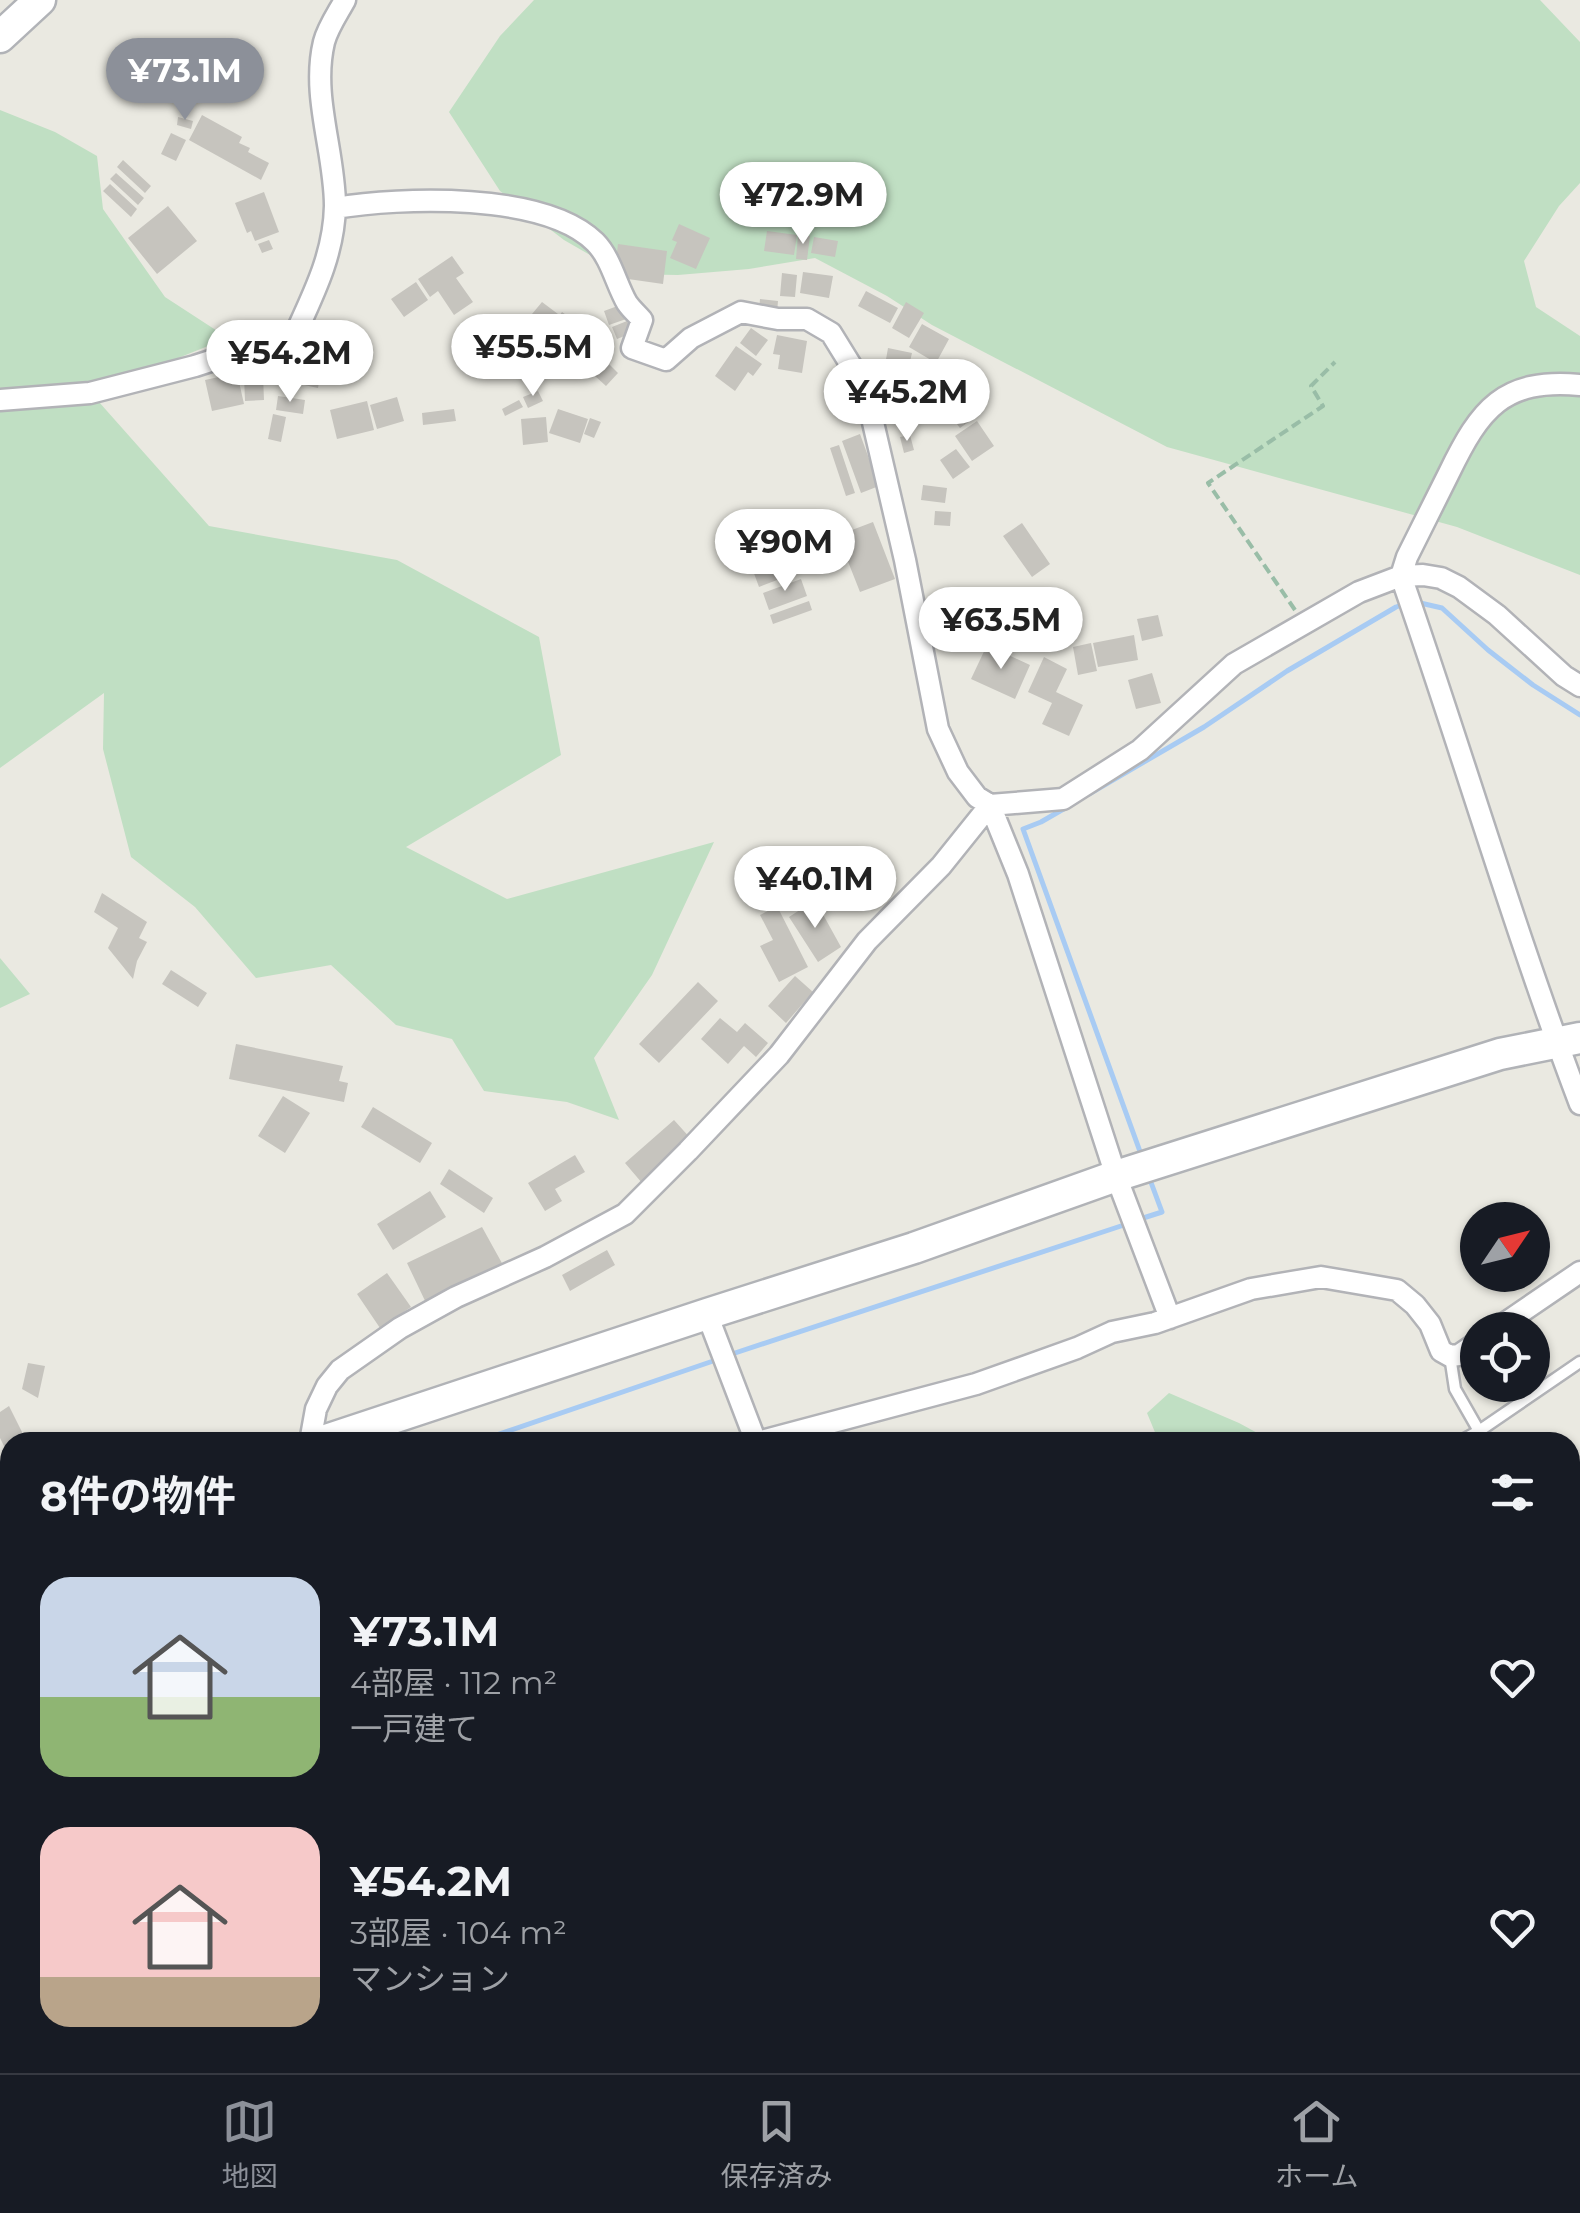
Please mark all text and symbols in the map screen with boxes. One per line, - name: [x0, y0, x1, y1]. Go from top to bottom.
- pin: ¥73.1M: [104, 38, 266, 123]
- text: ¥73.1M: [128, 51, 242, 90]
- pin: ¥72.9M: [722, 162, 884, 247]
- text: ¥72.9M: [742, 175, 864, 214]
- pin: ¥55.5M: [452, 314, 614, 399]
- pin: ¥54.2M: [209, 320, 371, 405]
- text: ¥55.5M: [473, 327, 593, 366]
- text: ¥54.2M: [228, 333, 352, 372]
- pin: ¥45.2M: [826, 359, 988, 444]
- text: ¥45.2M: [846, 372, 968, 411]
- pin: ¥90M: [726, 509, 844, 594]
- text: ¥90M: [737, 522, 833, 561]
- pin: ¥63.5M: [920, 587, 1082, 672]
- text: ¥63.5M: [941, 600, 1061, 639]
- pin: ¥40.1M: [734, 846, 896, 931]
- text: ¥40.1M: [756, 859, 874, 898]
- north arrow: [1460, 1202, 1550, 1292]
- map controls: [1460, 1202, 1550, 1402]
- button: locate: [1460, 1312, 1550, 1402]
- icon: filters: [1485, 1465, 1540, 1520]
- text: 8件の物件: [40, 1470, 236, 1522]
- text: ¥73.1M: [350, 1605, 499, 1657]
- icon: home: [120, 1617, 240, 1737]
- icon: heart: [1485, 1650, 1540, 1705]
- text: 4部屋 · 112 m²: [350, 1663, 557, 1702]
- text: 一戸建て: [350, 1709, 478, 1748]
- text: ¥54.2M: [350, 1855, 512, 1907]
- icon: home: [120, 1867, 240, 1987]
- icon: heart: [1485, 1900, 1540, 1955]
- text: 3部屋 · 104 m²: [350, 1913, 567, 1952]
- text: マンション: [350, 1959, 510, 1998]
- tab: 地図: [221, 2094, 277, 2194]
- tab: 保存済み: [720, 2094, 832, 2194]
- tab: ホーム: [1275, 2094, 1359, 2194]

